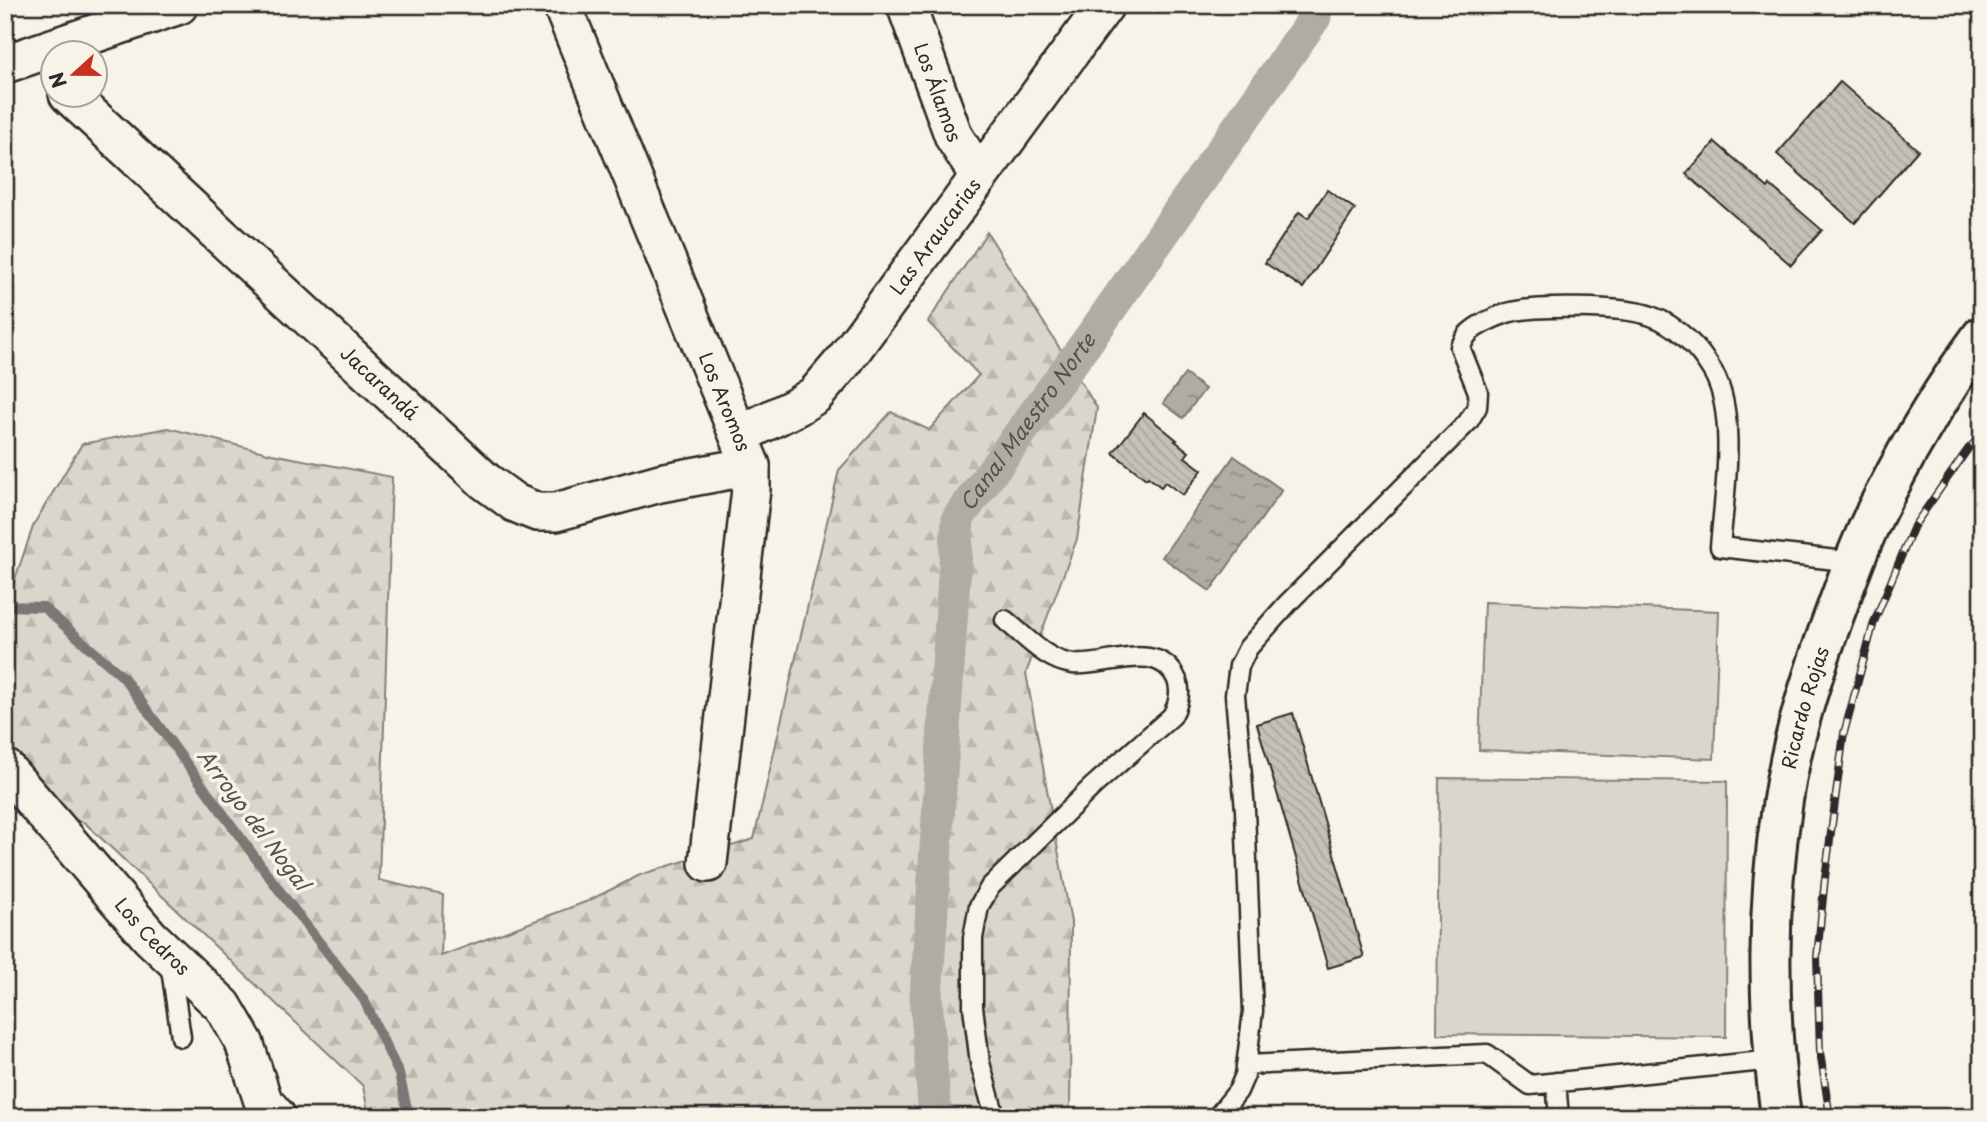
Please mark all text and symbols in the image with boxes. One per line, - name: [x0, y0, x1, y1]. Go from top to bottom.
- north arrow: [38, 38, 108, 108]
- street label: Los Álamos: [908, 39, 970, 145]
- text: N: [41, 68, 73, 92]
- street label: Las Araucarias: [882, 172, 987, 300]
- water label: Canal Maestro Norte: [951, 324, 1103, 517]
- street label: Jacarandá: [335, 339, 426, 426]
- street label: Los Aromos: [693, 348, 759, 455]
- street label: Ricardo Rojas: [1774, 642, 1835, 771]
- water label: Arroyo del Nogal: [191, 741, 320, 899]
- street label: Los Cedros: [109, 891, 197, 981]

